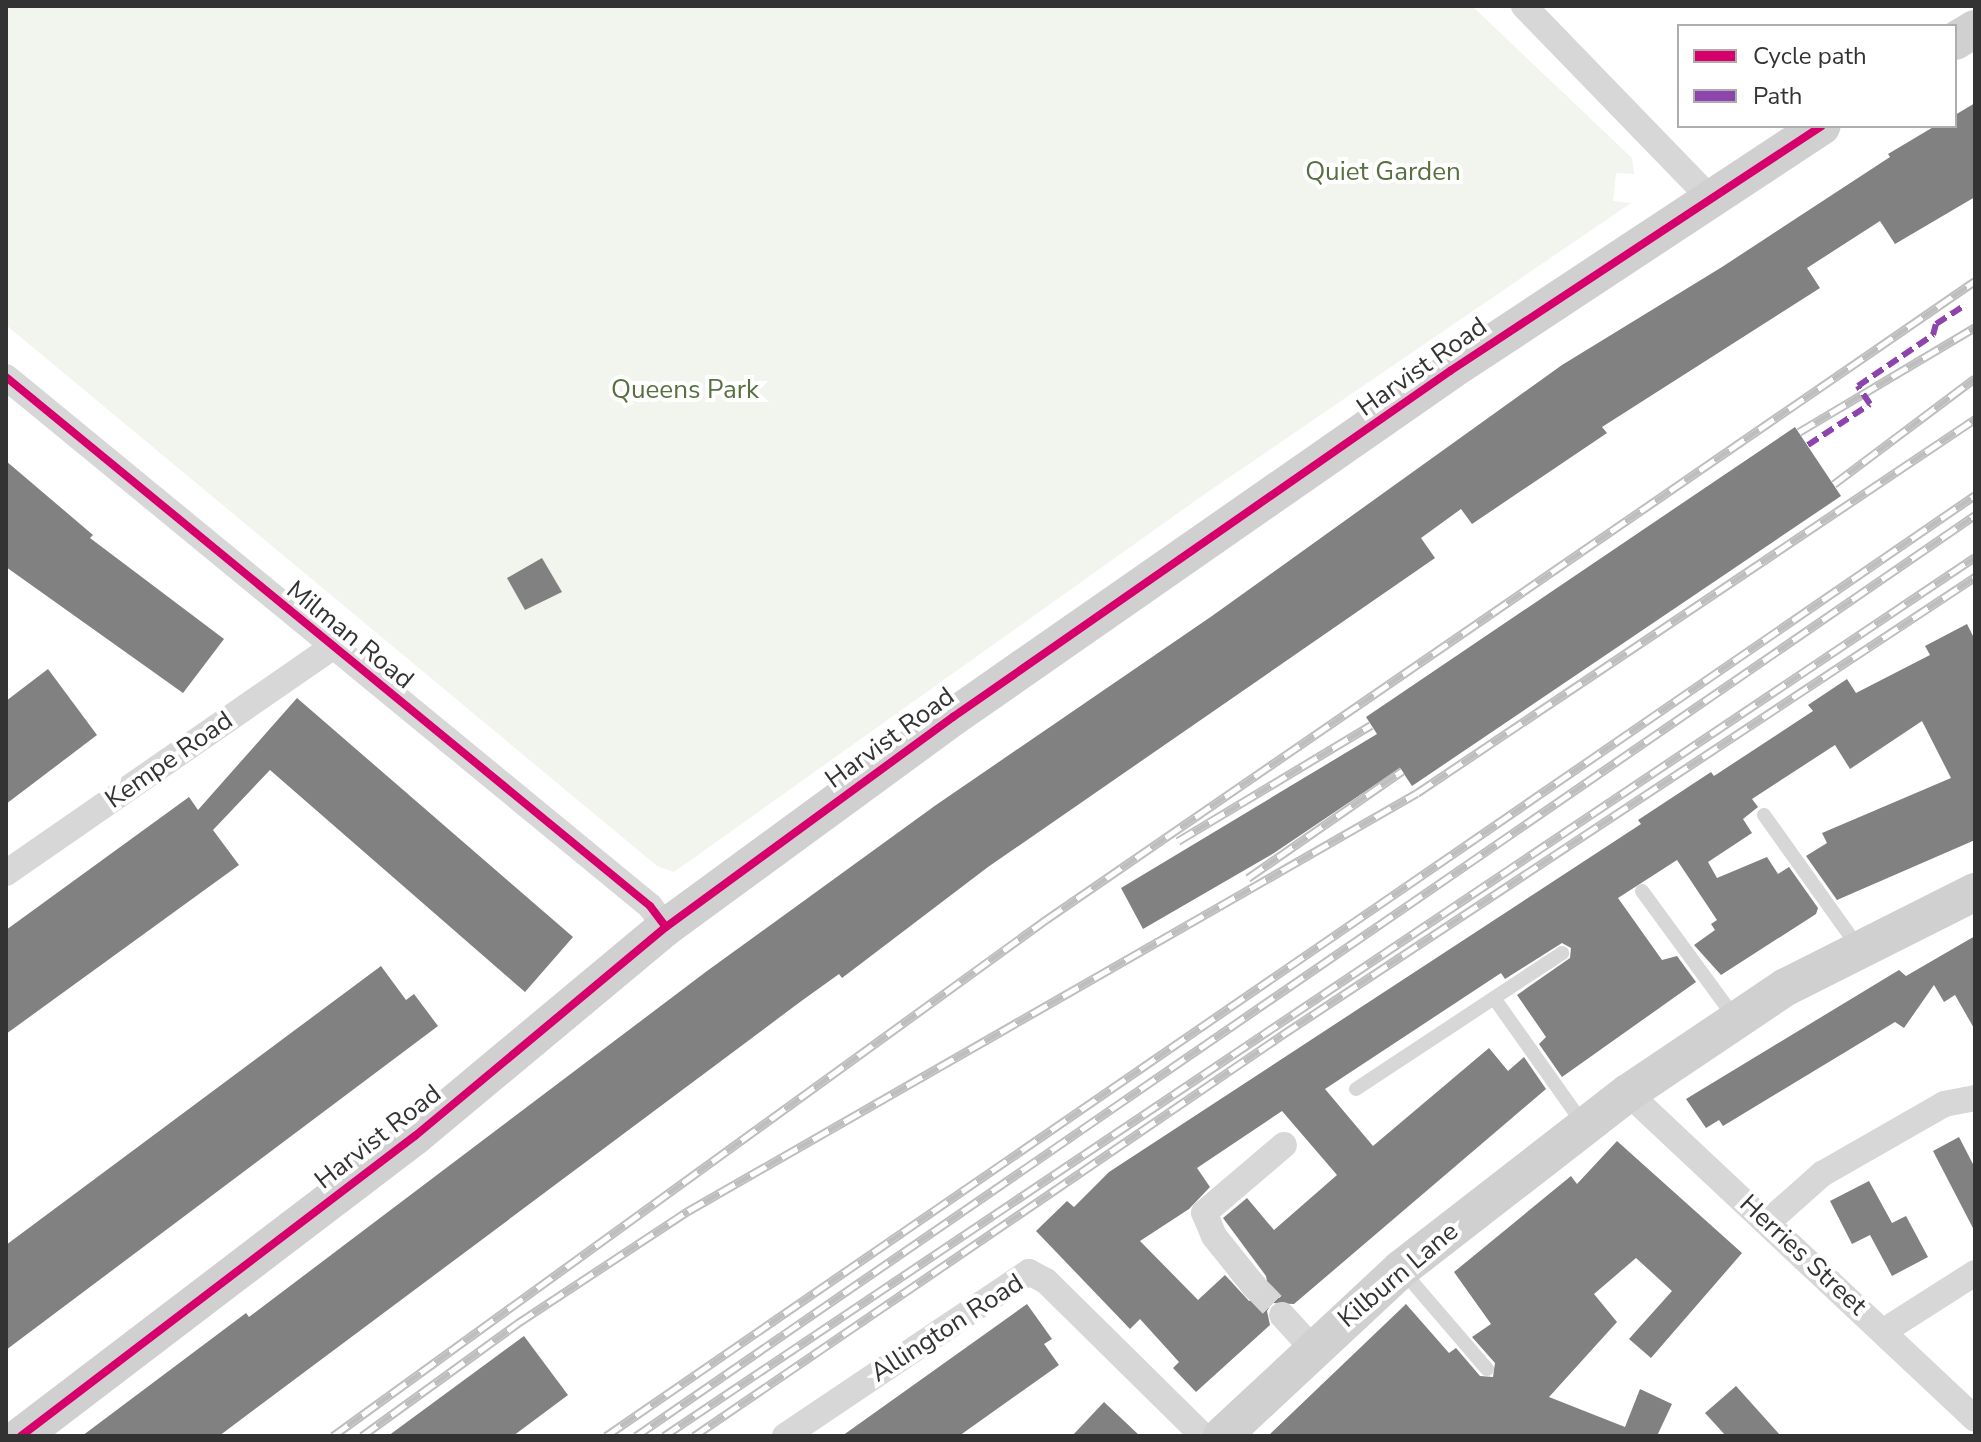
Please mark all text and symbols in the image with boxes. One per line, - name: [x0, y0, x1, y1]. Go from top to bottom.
- legend: [1677, 24, 1957, 128]
- text: Cycle path: [1753, 40, 1867, 72]
- text: Path: [1753, 80, 1802, 112]
- park label: Quiet Garden: [1305, 156, 1461, 188]
- street label: Harvist Road: [1351, 311, 1493, 423]
- park label: Queens Park: [611, 374, 759, 406]
- street label: Milman Road: [280, 574, 420, 696]
- street label: Harvist Road: [819, 681, 961, 795]
- street label: Kempe Road: [99, 705, 239, 815]
- street label: Harvist Road: [309, 1078, 447, 1196]
- street label: Herries Street: [1733, 1188, 1873, 1322]
- street label: Kilburn Lane: [1332, 1216, 1464, 1334]
- street label: Allington Road: [865, 1267, 1029, 1389]

